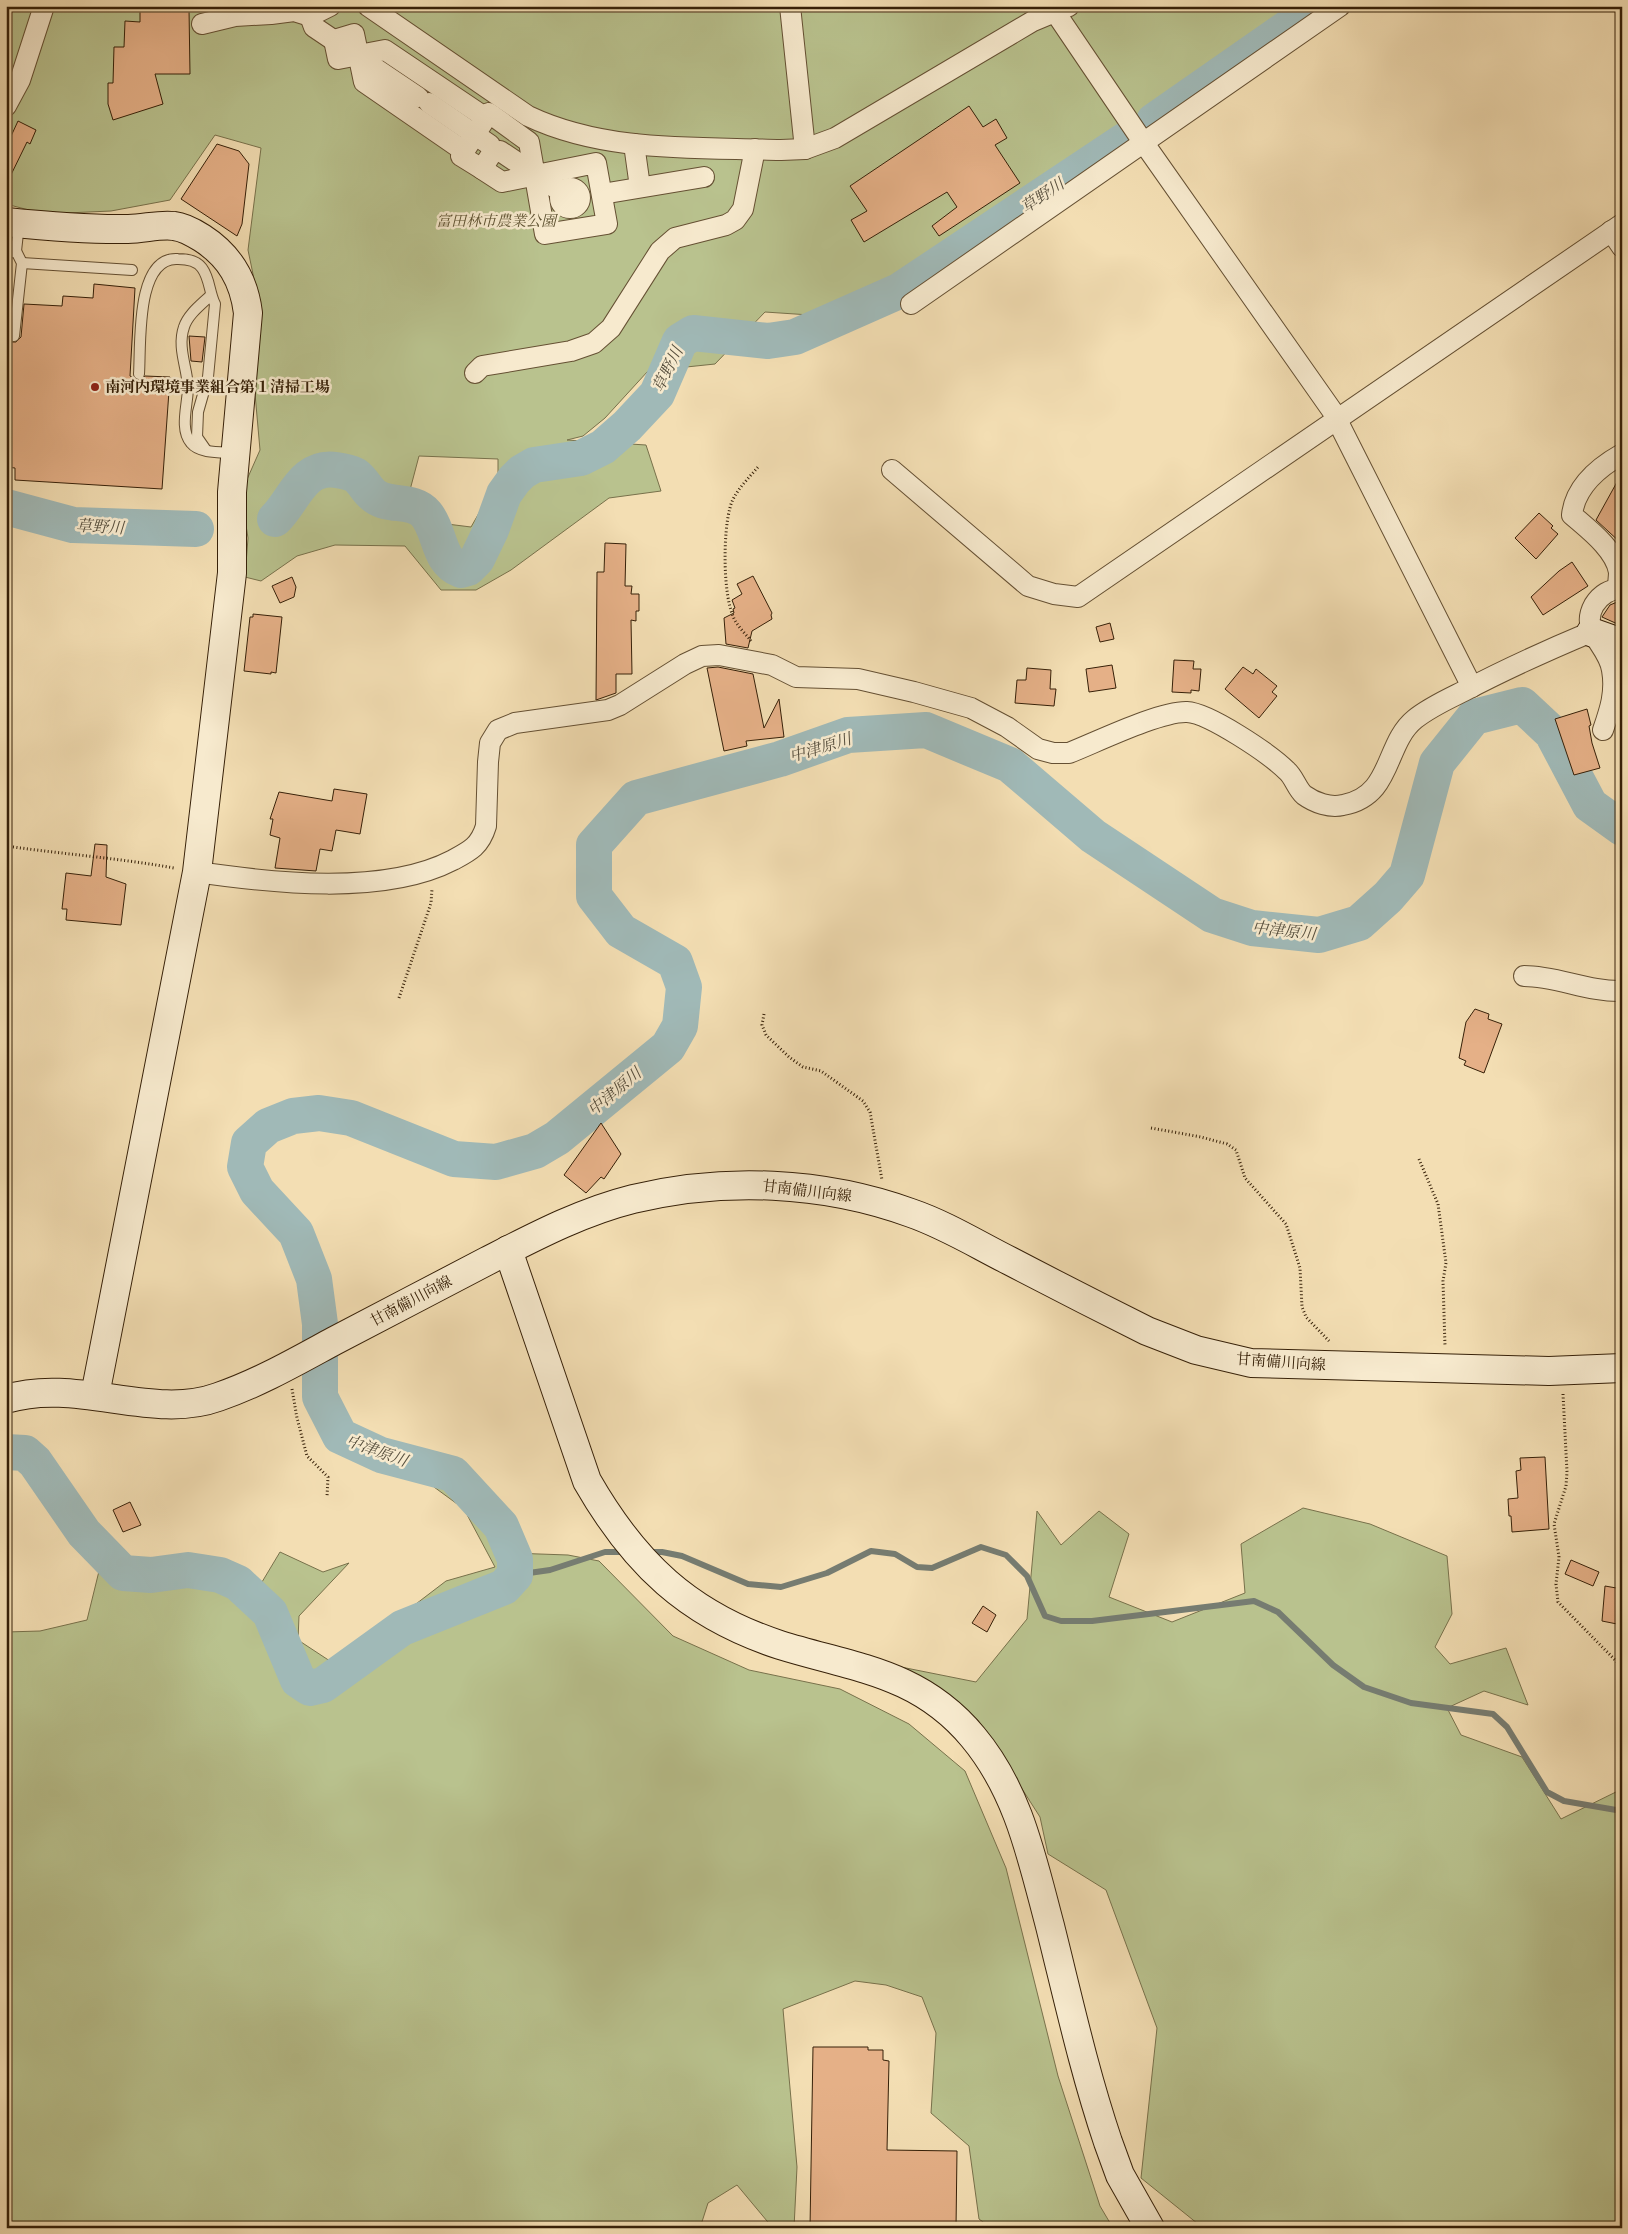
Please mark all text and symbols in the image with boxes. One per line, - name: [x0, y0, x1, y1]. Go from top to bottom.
- water label: 草野川: [1018, 174, 1070, 218]
- park label: 富田林市農業公園: [436, 212, 559, 231]
- water label: 草野川: [649, 342, 689, 396]
- place label: 南河内環境事業組合第１清掃工場: [105, 378, 330, 397]
- marker: 南河内環境事業組合第１清掃工場: [89, 381, 101, 393]
- water label: 草野川: [75, 517, 126, 539]
- water label: 中津原川: [787, 729, 856, 768]
- water label: 中津原川: [1251, 919, 1319, 945]
- water label: 中津原川: [584, 1063, 648, 1121]
- street label: 甘南備川向線: [761, 1177, 853, 1206]
- street label: 甘南備川向線: [367, 1272, 455, 1331]
- street label: 甘南備川向線: [1235, 1350, 1327, 1375]
- water label: 中津原川: [343, 1432, 412, 1473]

